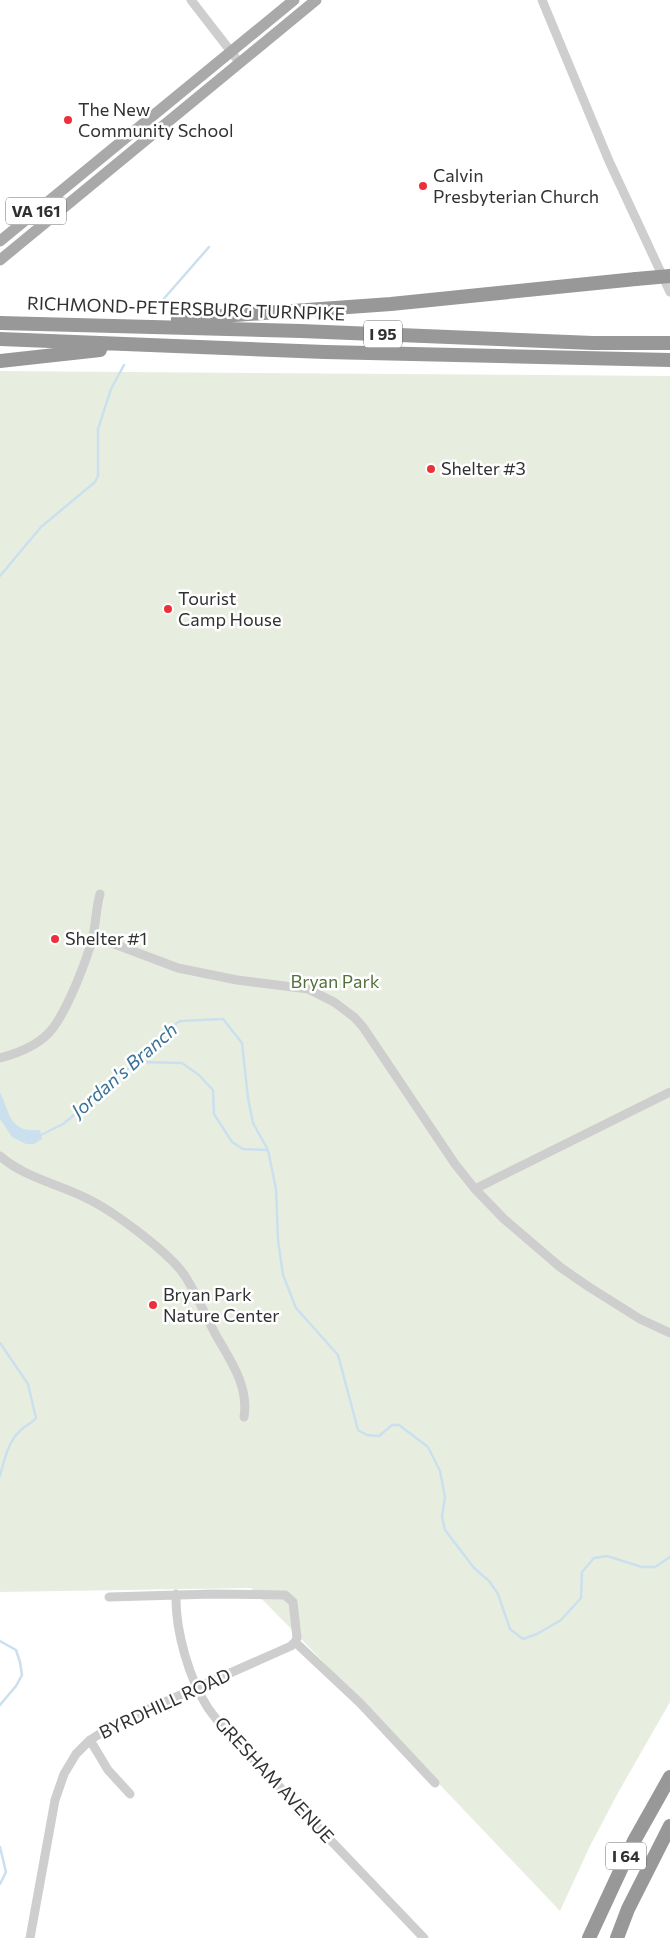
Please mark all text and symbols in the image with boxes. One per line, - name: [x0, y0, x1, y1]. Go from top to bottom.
- place label: The New Community School: [78, 98, 234, 141]
- marker: The New Community School: [62, 114, 74, 126]
- place label: Calvin Presbyterian Church: [433, 164, 599, 207]
- marker: Calvin Presbyterian Church: [417, 180, 429, 192]
- road number: VA 161: [6, 198, 66, 225]
- street label: RICHMOND-PETERSBURG TURNPIKE: [27, 291, 346, 325]
- road number: I 95: [364, 320, 402, 348]
- place label: Shelter #3: [441, 457, 526, 479]
- marker: Shelter #3: [425, 463, 437, 475]
- place label: Tourist Camp House: [178, 587, 282, 630]
- marker: Tourist Camp House: [162, 603, 174, 615]
- place label: Shelter #1: [65, 927, 147, 949]
- marker: Shelter #1: [49, 933, 61, 945]
- park label: Bryan Park: [291, 970, 380, 992]
- water label: Jordan's Branch: [64, 1017, 181, 1123]
- place label: Bryan Park Nature Center: [163, 1283, 279, 1326]
- marker: Bryan Park Nature Center: [147, 1299, 159, 1311]
- street label: BYRDHILL ROAD: [95, 1663, 234, 1743]
- street label: GRESHAM AVENUE: [211, 1712, 339, 1847]
- road number: I 64: [606, 1842, 646, 1870]

